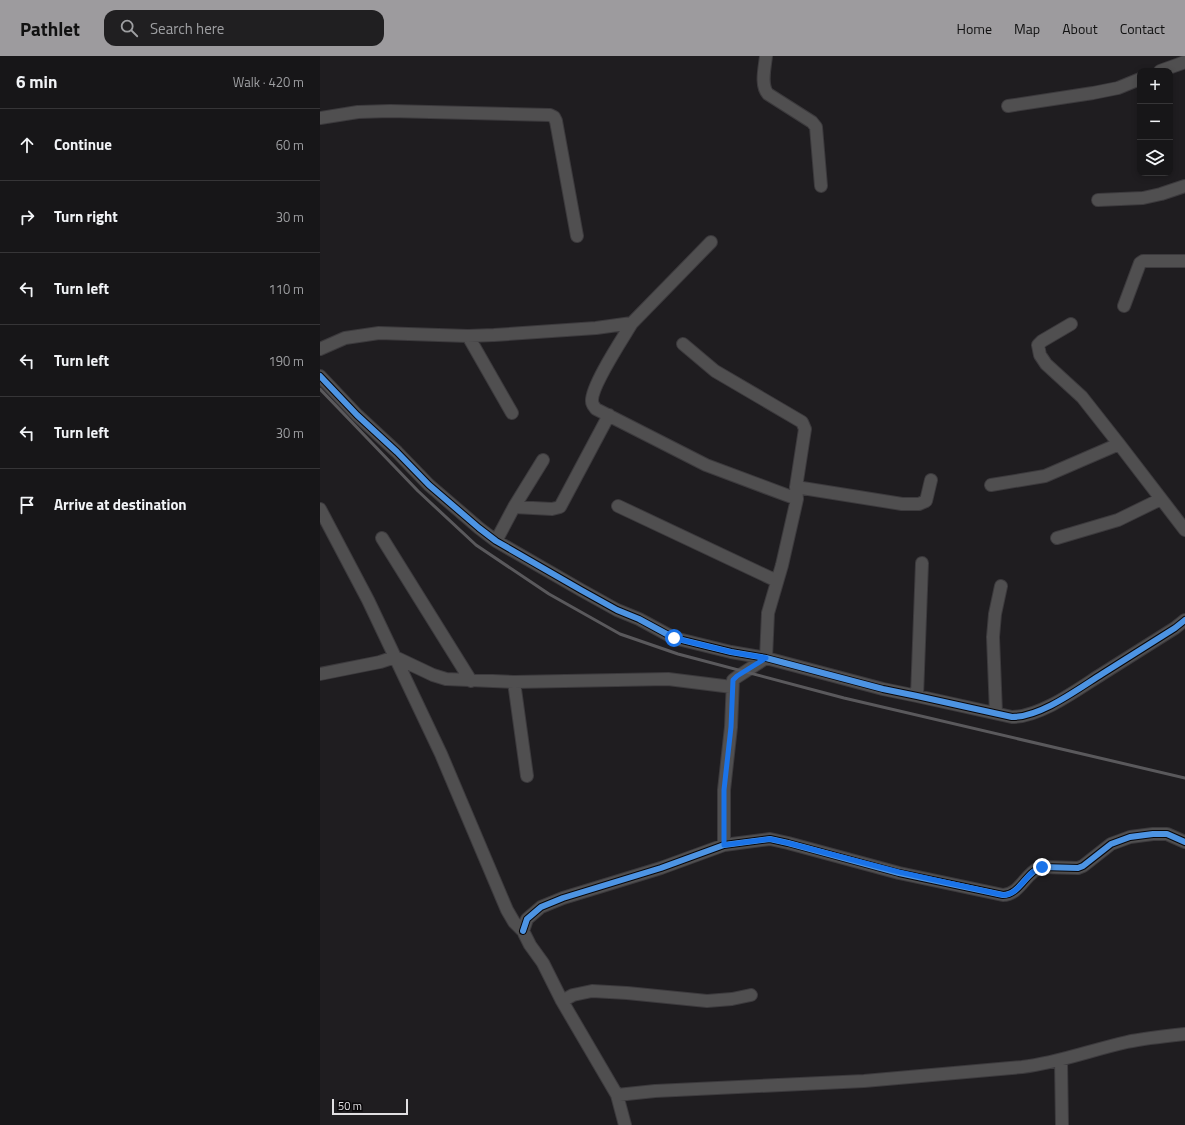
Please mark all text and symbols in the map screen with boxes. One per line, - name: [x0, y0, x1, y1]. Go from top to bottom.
- search box: [104, 10, 384, 46]
- text: Pathlet: [20, 14, 80, 43]
- icon: search: [118, 17, 140, 39]
- text: Search here: [150, 17, 224, 40]
- text: Home: [957, 18, 992, 39]
- text: Map: [1014, 18, 1040, 39]
- text: About: [1062, 18, 1098, 39]
- text: Contact: [1120, 18, 1165, 39]
- map controls: [1137, 68, 1173, 176]
- button: +: [1137, 68, 1173, 104]
- text: 6 min: [16, 69, 57, 95]
- text: Walk · 420 m: [233, 72, 304, 92]
- button: −: [1137, 104, 1173, 140]
- text: Continue: [54, 133, 112, 156]
- icon: ahead: [16, 134, 38, 156]
- text: 60 m: [276, 135, 304, 155]
- button: layers: [1137, 140, 1173, 176]
- text: Turn right: [54, 205, 118, 228]
- icon: right: [16, 206, 38, 228]
- text: 30 m: [276, 207, 304, 227]
- text: Turn left: [54, 277, 109, 300]
- icon: left: [16, 278, 38, 300]
- text: 110 m: [268, 279, 304, 299]
- text: Turn left: [54, 349, 109, 372]
- icon: left: [16, 350, 38, 372]
- text: 190 m: [268, 351, 304, 371]
- text: Turn left: [54, 421, 109, 444]
- icon: left: [16, 422, 38, 444]
- text: 30 m: [276, 423, 304, 443]
- text: Arrive at destination: [54, 493, 187, 516]
- icon: arrive: [16, 494, 38, 516]
- route start: [665, 629, 683, 647]
- route end: [1033, 858, 1051, 876]
- scale bar: [332, 1097, 408, 1116]
- text: 50 m: [338, 1098, 362, 1114]

